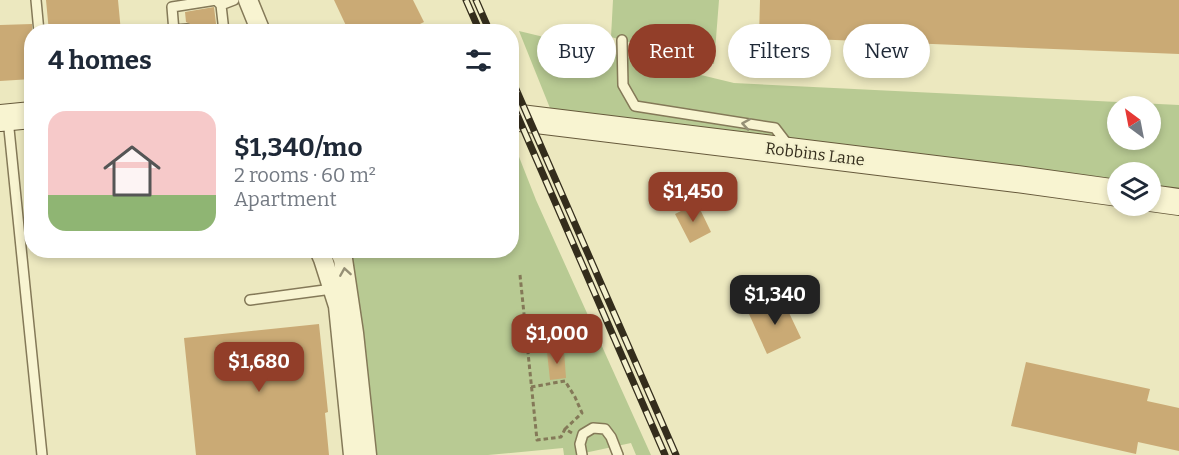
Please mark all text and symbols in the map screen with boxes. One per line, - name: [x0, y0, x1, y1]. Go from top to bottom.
- chip: Buy: [537, 24, 616, 78]
- chip: Rent: [628, 24, 716, 78]
- chip: Filters: [728, 24, 831, 78]
- chip: New: [843, 24, 930, 78]
- icon: filters: [462, 44, 495, 77]
- text: 4 homes: [48, 45, 152, 76]
- north arrow: [1107, 96, 1161, 150]
- map controls: [1107, 96, 1161, 216]
- one-way arrow: [741, 118, 751, 130]
- text: $1,340/mo: [234, 132, 362, 163]
- icon: home: [96, 135, 168, 207]
- street label: Robbins Lane: [764, 138, 866, 170]
- button: layers: [1107, 162, 1161, 216]
- text: 2 rooms · 60 m²: [234, 163, 376, 187]
- pin: $1,450: [644, 172, 742, 223]
- text: $1,450: [662, 179, 724, 203]
- text: Apartment: [234, 187, 337, 211]
- one-way arrow: [339, 267, 351, 276]
- pin: $1,340: [726, 275, 824, 326]
- text: $1,340: [744, 282, 806, 306]
- pin: $1,000: [508, 314, 606, 365]
- text: $1,000: [526, 321, 588, 345]
- pin: $1,680: [210, 342, 308, 393]
- text: $1,680: [228, 349, 290, 373]

